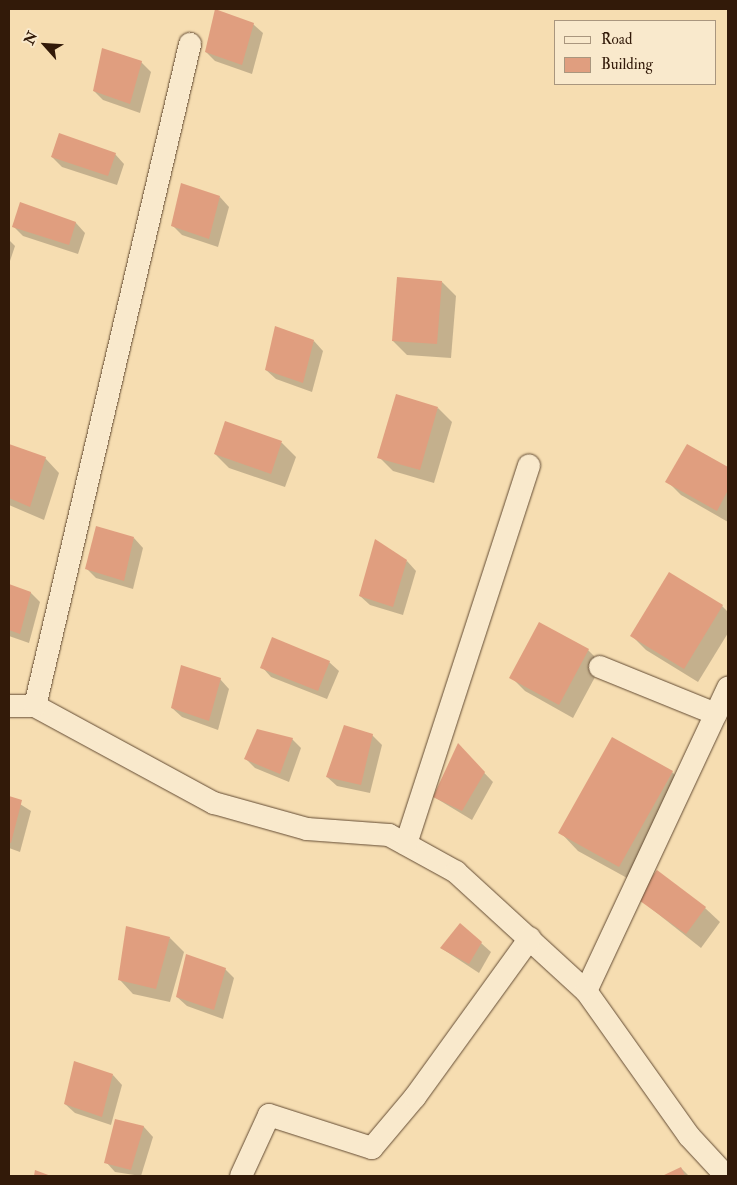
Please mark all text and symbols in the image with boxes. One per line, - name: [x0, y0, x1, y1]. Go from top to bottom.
- north arrow: [20, 20, 70, 70]
- legend: [554, 20, 717, 85]
- text: N: [21, 29, 41, 48]
- text: Road: [601, 30, 632, 49]
- text: Building: [601, 55, 653, 74]

